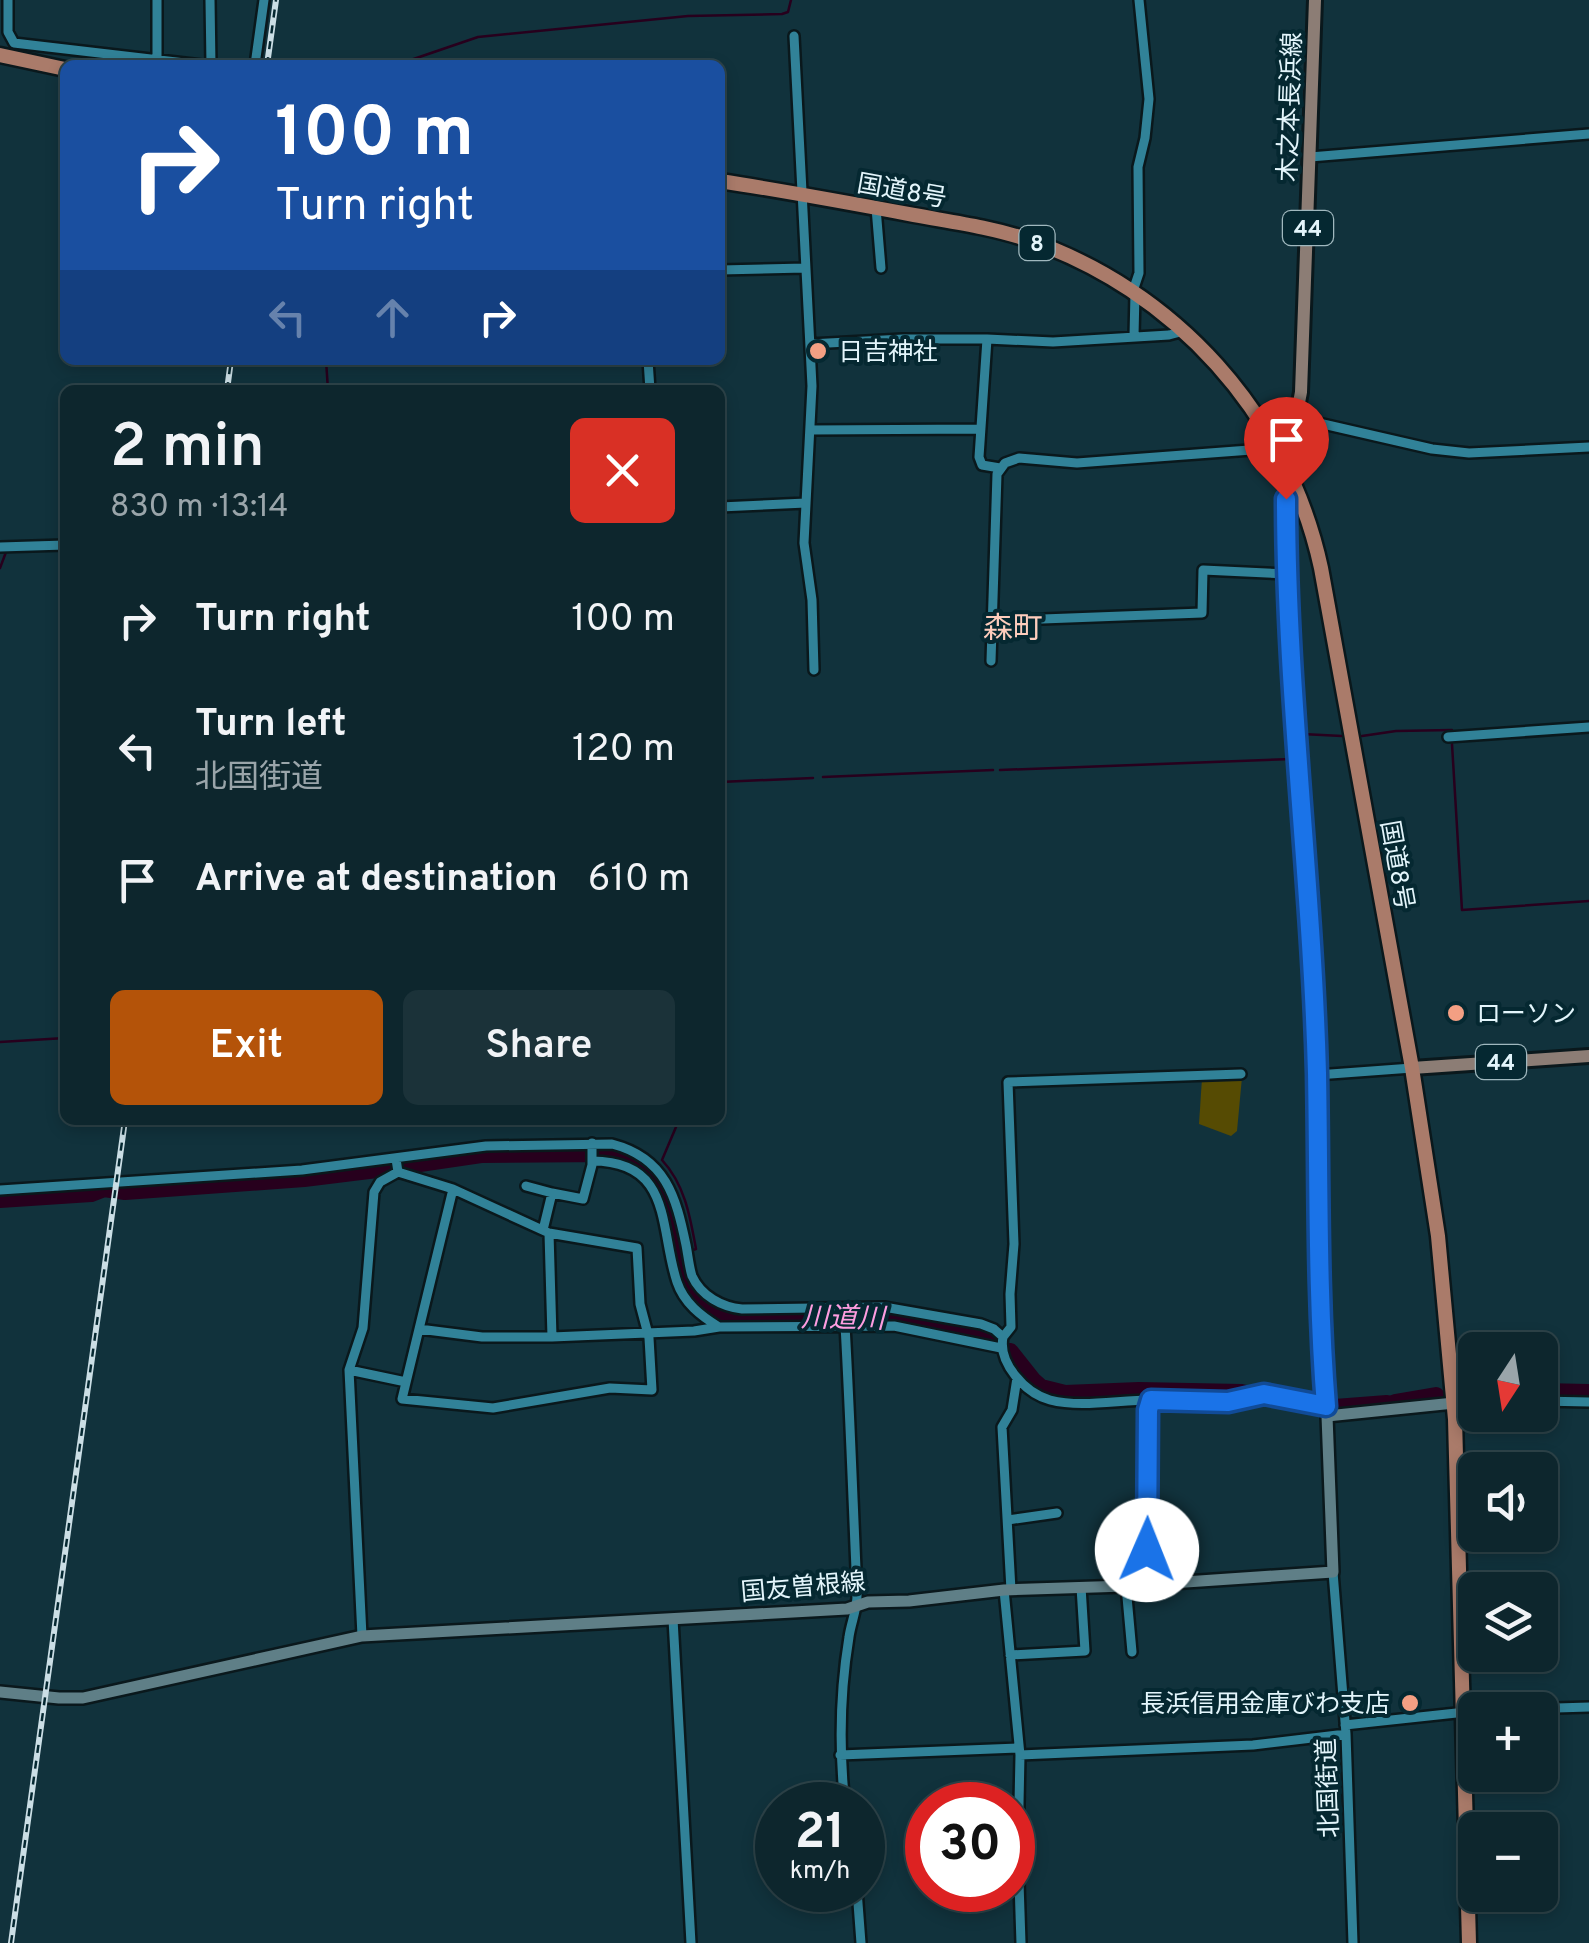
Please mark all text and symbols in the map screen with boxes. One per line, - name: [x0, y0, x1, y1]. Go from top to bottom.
- street label: 木之本長浜線: [1273, 32, 1311, 183]
- text: 100 m: [275, 92, 474, 181]
- icon: right: [110, 100, 240, 230]
- street label: 国道8号: [854, 169, 949, 217]
- text: Turn right: [275, 179, 474, 236]
- road number: 44: [1283, 211, 1333, 245]
- road number: 8: [1020, 226, 1054, 260]
- icon: left: [260, 290, 315, 345]
- icon: ahead: [365, 290, 420, 345]
- icon: right: [470, 290, 525, 345]
- place label: 日吉神社: [838, 338, 938, 370]
- marker: 日吉神社: [807, 340, 829, 362]
- pin: [1244, 397, 1329, 500]
- text: 2 min: [110, 412, 265, 488]
- icon: arrive: [1259, 412, 1314, 467]
- button: close: [570, 418, 675, 523]
- text: 830 m · 13:14: [110, 488, 288, 528]
- icon: right: [110, 593, 165, 648]
- text: Turn right: [195, 596, 370, 645]
- text: 100 m: [571, 596, 675, 645]
- district label: 森町: [983, 612, 1043, 649]
- text: Turn left: [195, 701, 347, 750]
- icon: left: [110, 723, 165, 778]
- text: 120 m: [572, 726, 675, 775]
- text: 北国街道: [195, 759, 323, 799]
- street label: 国道8号: [1371, 818, 1419, 913]
- icon: arrive: [110, 853, 165, 908]
- text: Arrive at destination: [195, 856, 558, 905]
- text: 610 m: [588, 856, 690, 905]
- button: Exit: [110, 990, 383, 1105]
- button: Share: [403, 990, 675, 1105]
- place label: ローソン: [1476, 1000, 1576, 1032]
- marker: ローソン: [1445, 1002, 1467, 1024]
- road number: 44: [1476, 1045, 1526, 1079]
- water label: 川道川: [801, 1301, 888, 1339]
- north arrow: [1458, 1332, 1558, 1432]
- map controls: [1458, 1332, 1558, 1912]
- button: sound: [1458, 1452, 1558, 1552]
- position arrow: [1095, 1498, 1199, 1602]
- street label: 国友曽根線: [740, 1568, 867, 1610]
- button: layers: [1458, 1572, 1558, 1672]
- place label: 長浜信用金庫びわ支店: [1140, 1690, 1390, 1722]
- marker: 長浜信用金庫びわ支店: [1399, 1692, 1421, 1714]
- button: +: [1458, 1692, 1558, 1792]
- street label: 北国街道: [1312, 1737, 1348, 1838]
- speed limit sign: 30: [905, 1782, 1035, 1912]
- text: 21: [795, 1803, 845, 1866]
- button: −: [1458, 1812, 1558, 1912]
- text: km/h: [790, 1856, 850, 1888]

